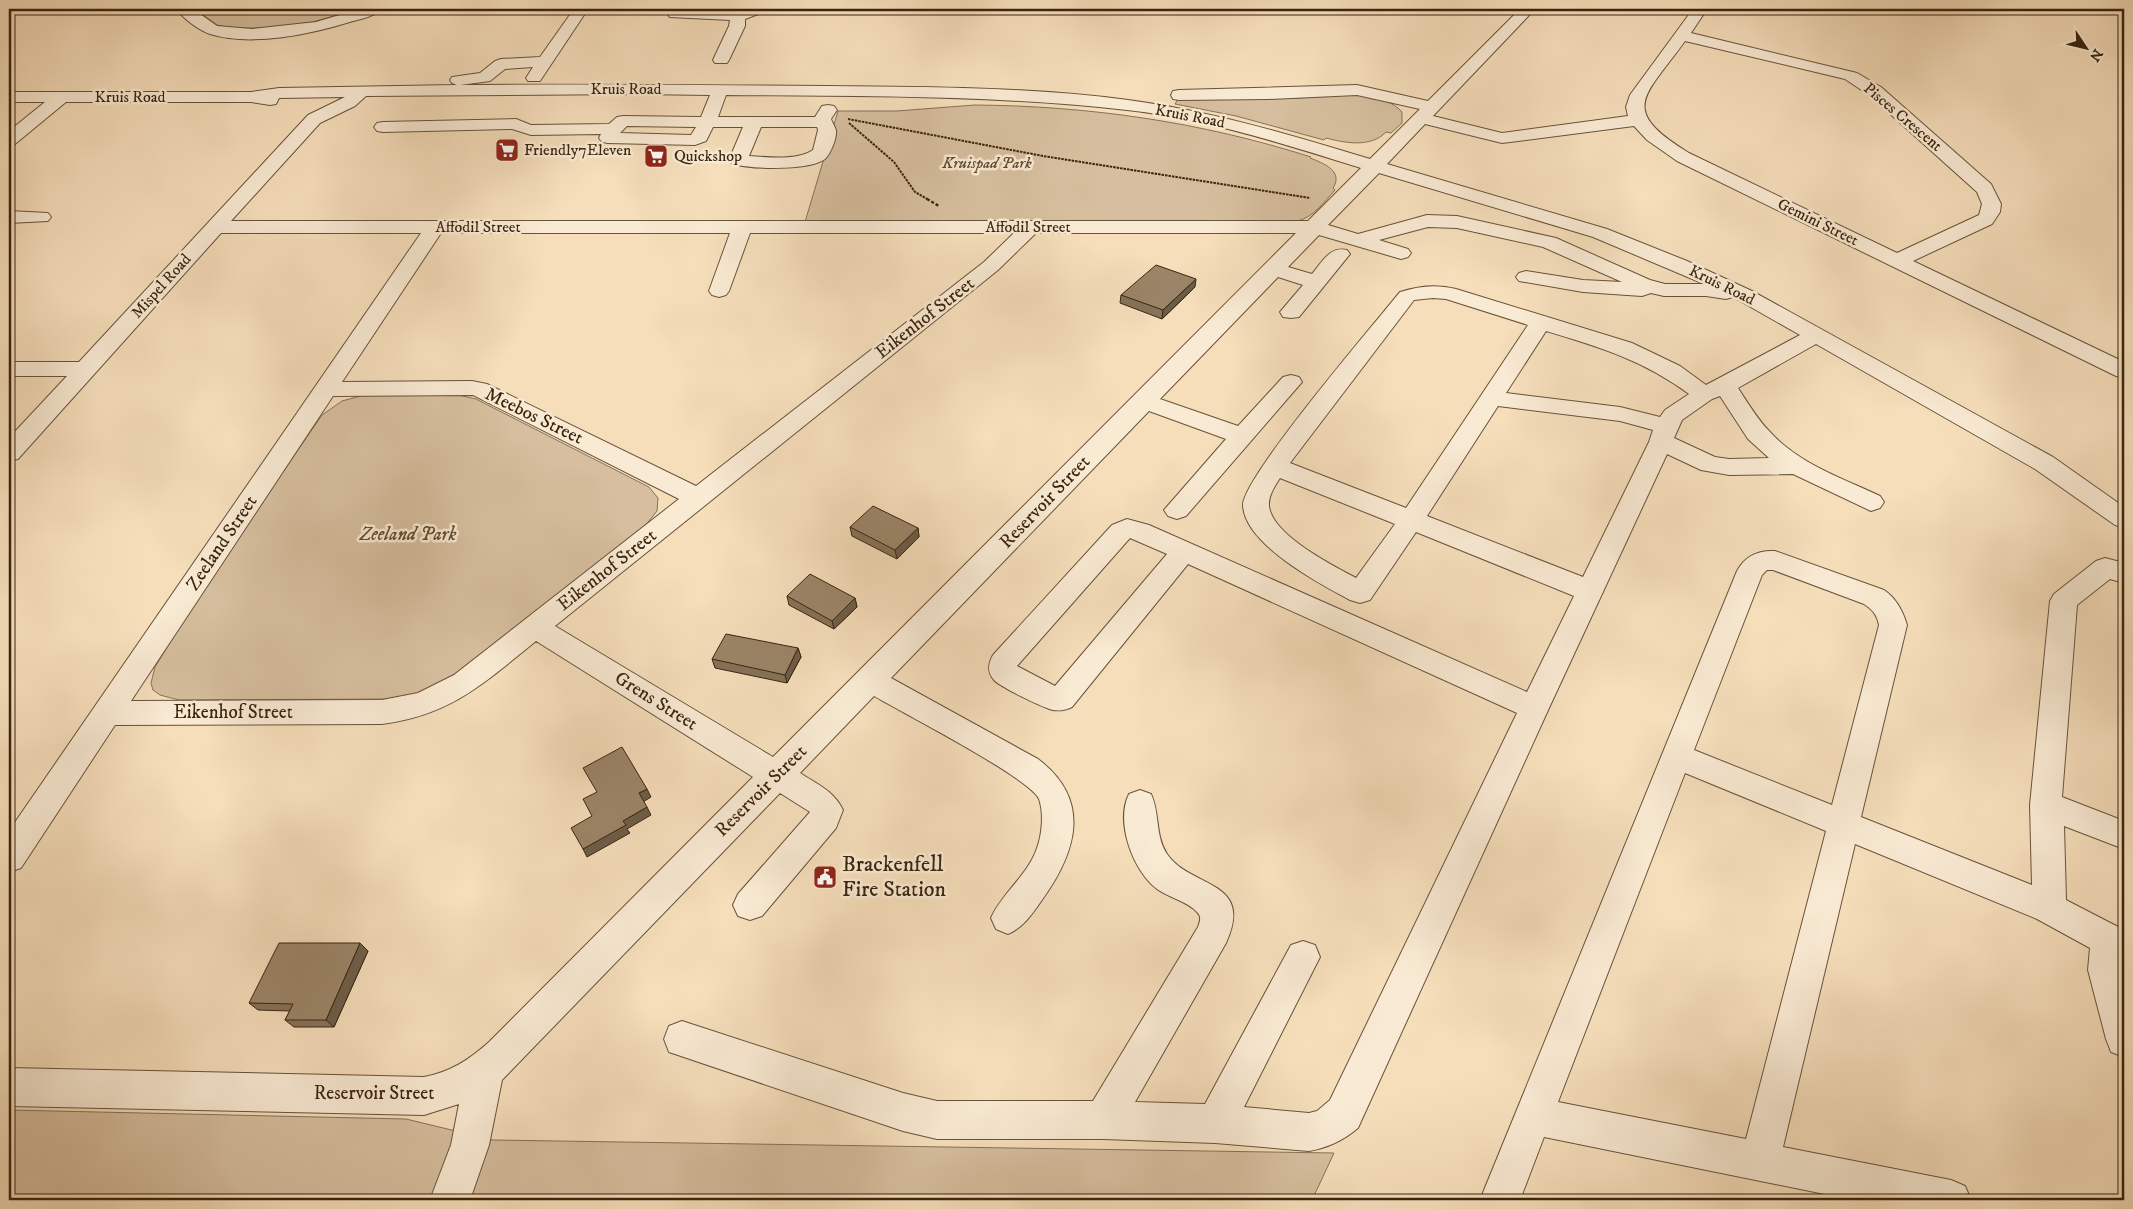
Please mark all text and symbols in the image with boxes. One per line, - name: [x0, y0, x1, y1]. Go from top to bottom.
- north arrow: [2060, 22, 2110, 72]
- text: N: [2085, 45, 2107, 65]
- street label: Pisces Crescent: [1860, 78, 1946, 156]
- street label: Kruis Road: [591, 79, 661, 99]
- street label: Kruis Road: [95, 87, 165, 107]
- street label: Kruis Road: [1153, 99, 1227, 133]
- supermarket icon: Friendly7Eleven: [494, 137, 520, 163]
- place label: Friendly7Eleven: [524, 140, 632, 160]
- supermarket icon: Quickshop: [643, 143, 669, 169]
- place label: Quickshop: [674, 146, 742, 166]
- park label: Kruispad Park: [941, 153, 1032, 173]
- street label: Gemini Street: [1774, 194, 1862, 250]
- street label: Affodil Street: [435, 217, 521, 237]
- street label: Affodil Street: [985, 217, 1071, 237]
- street label: Mispel Road: [127, 250, 195, 322]
- street label: Kruis Road: [1686, 260, 1758, 310]
- street label: Eikenhof Street: [871, 272, 979, 364]
- street label: Meebos Street: [481, 382, 587, 450]
- street label: Reservoir Street: [995, 451, 1095, 553]
- street label: Zeeland Street: [182, 491, 262, 595]
- park label: Zeeland Park: [359, 523, 456, 546]
- street label: Eikenhof Street: [553, 524, 661, 616]
- street label: Grens Street: [610, 666, 702, 736]
- street label: Eikenhof Street: [173, 701, 293, 724]
- street label: Reservoir Street: [710, 740, 812, 842]
- place label: Brackenfell Fire Station: [842, 851, 947, 903]
- public building icon: Brackenfell Fire Station: [812, 864, 838, 890]
- street label: Reservoir Street: [314, 1082, 434, 1105]

